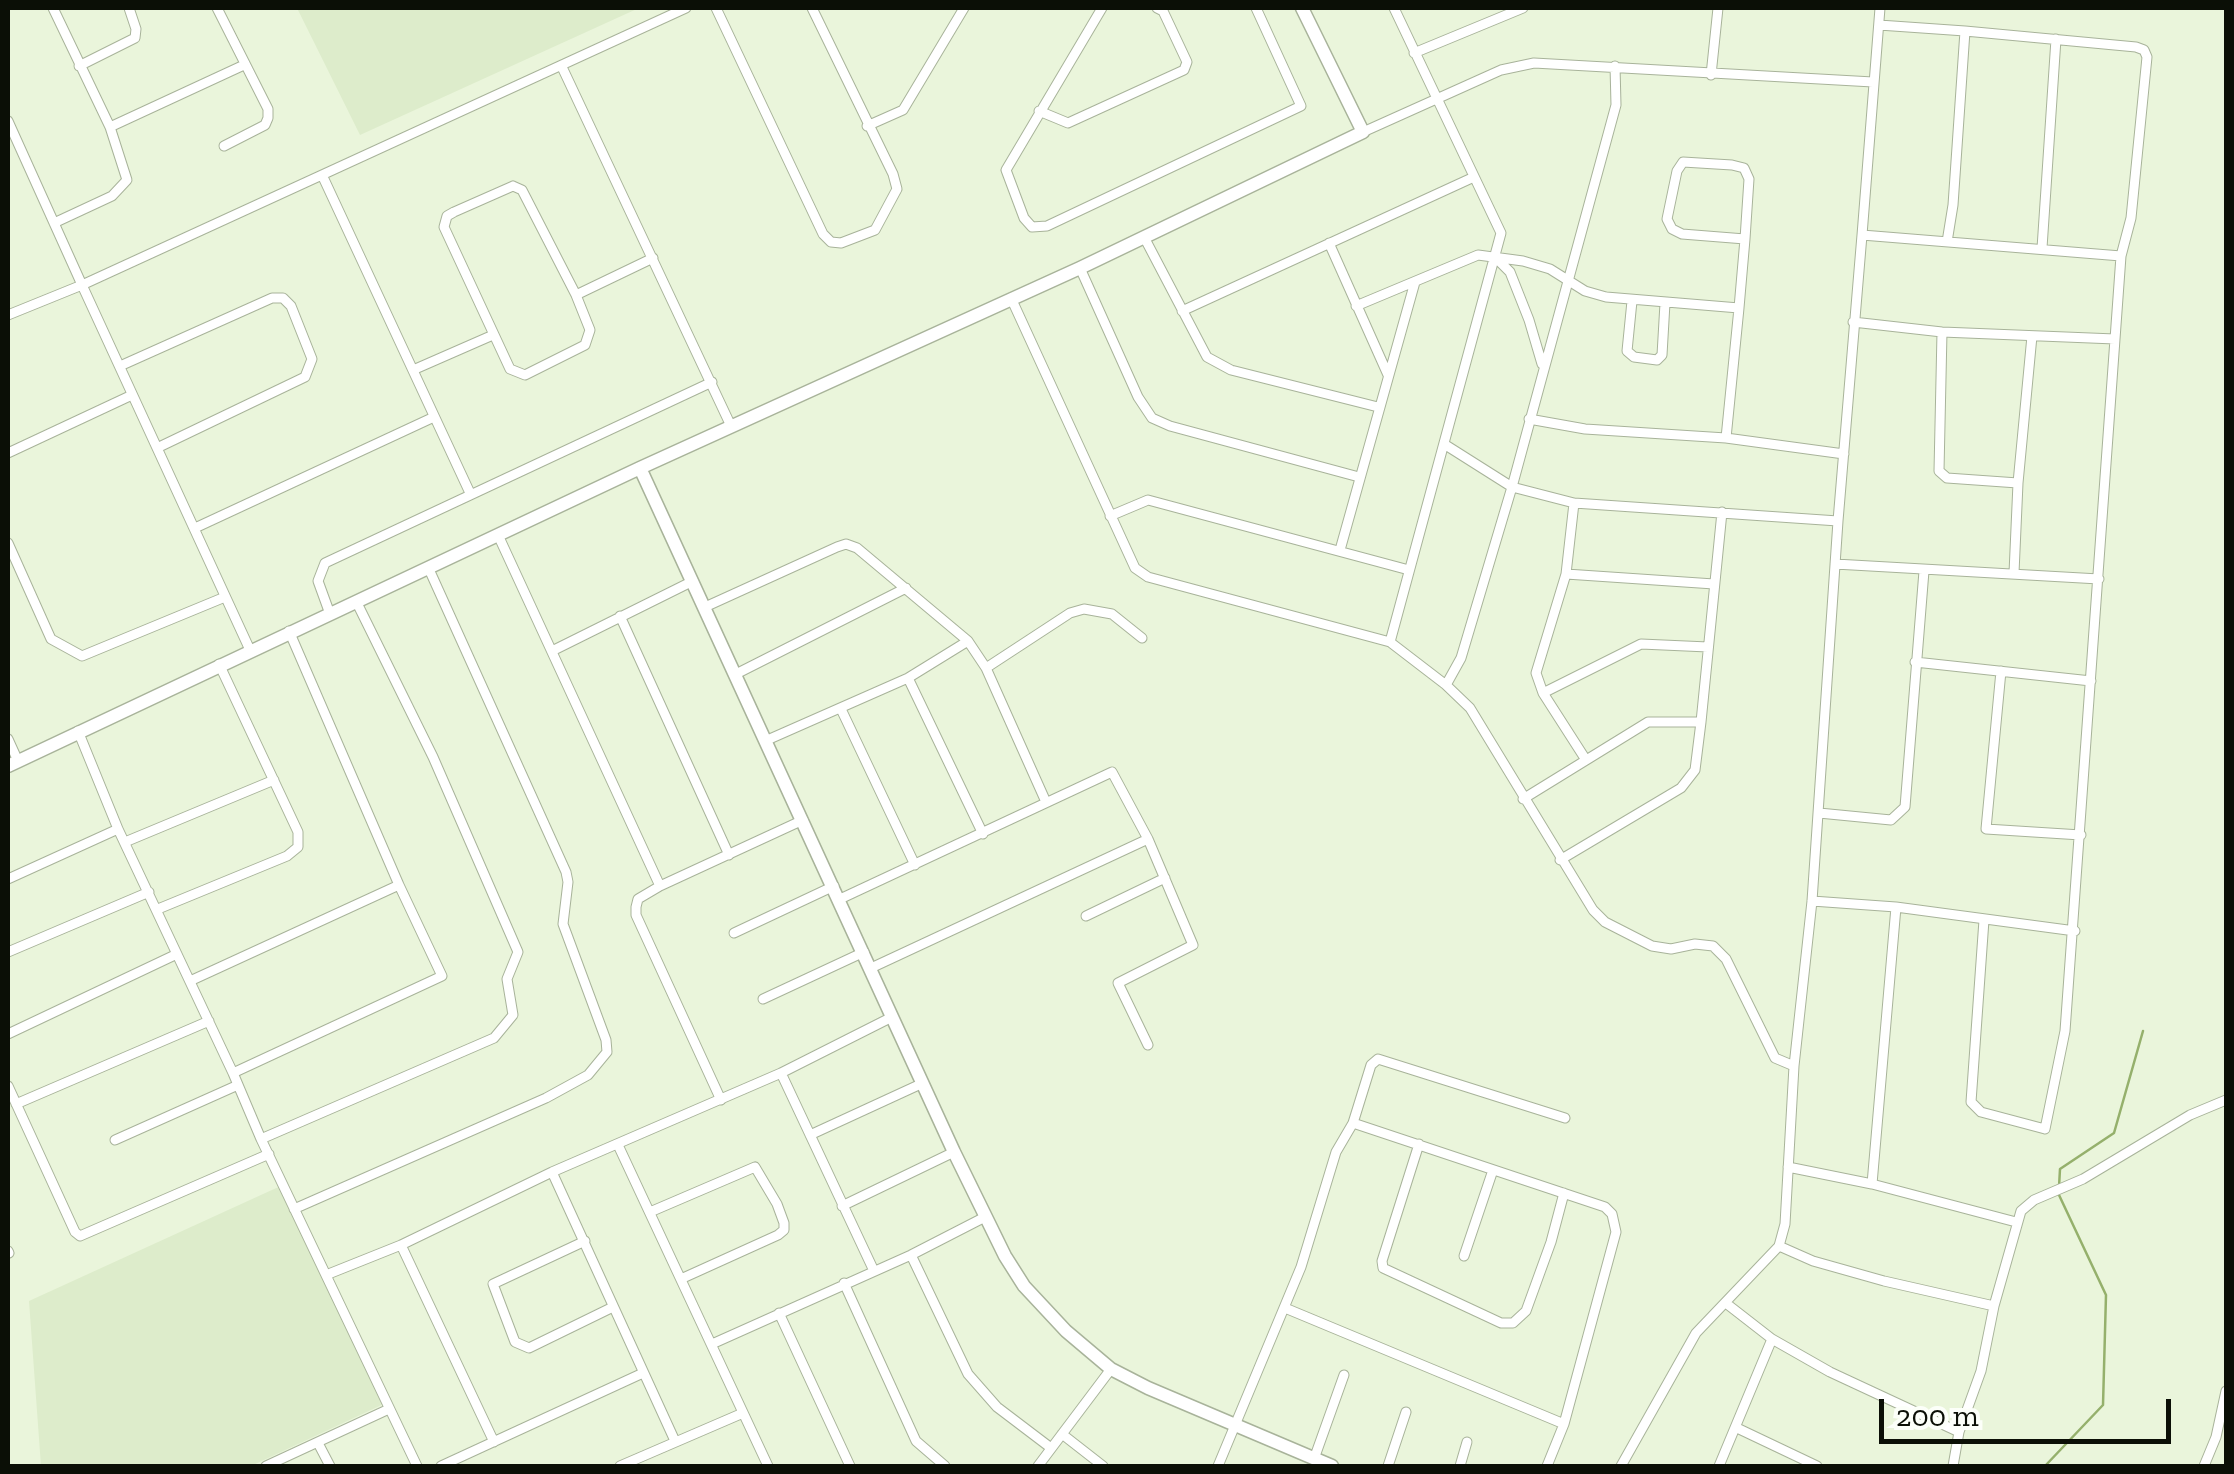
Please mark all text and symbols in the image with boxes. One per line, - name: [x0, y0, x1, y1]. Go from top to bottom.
- scale bar: [1884, 1379, 2176, 1441]
- text: 200 m: [1896, 1398, 1979, 1434]

